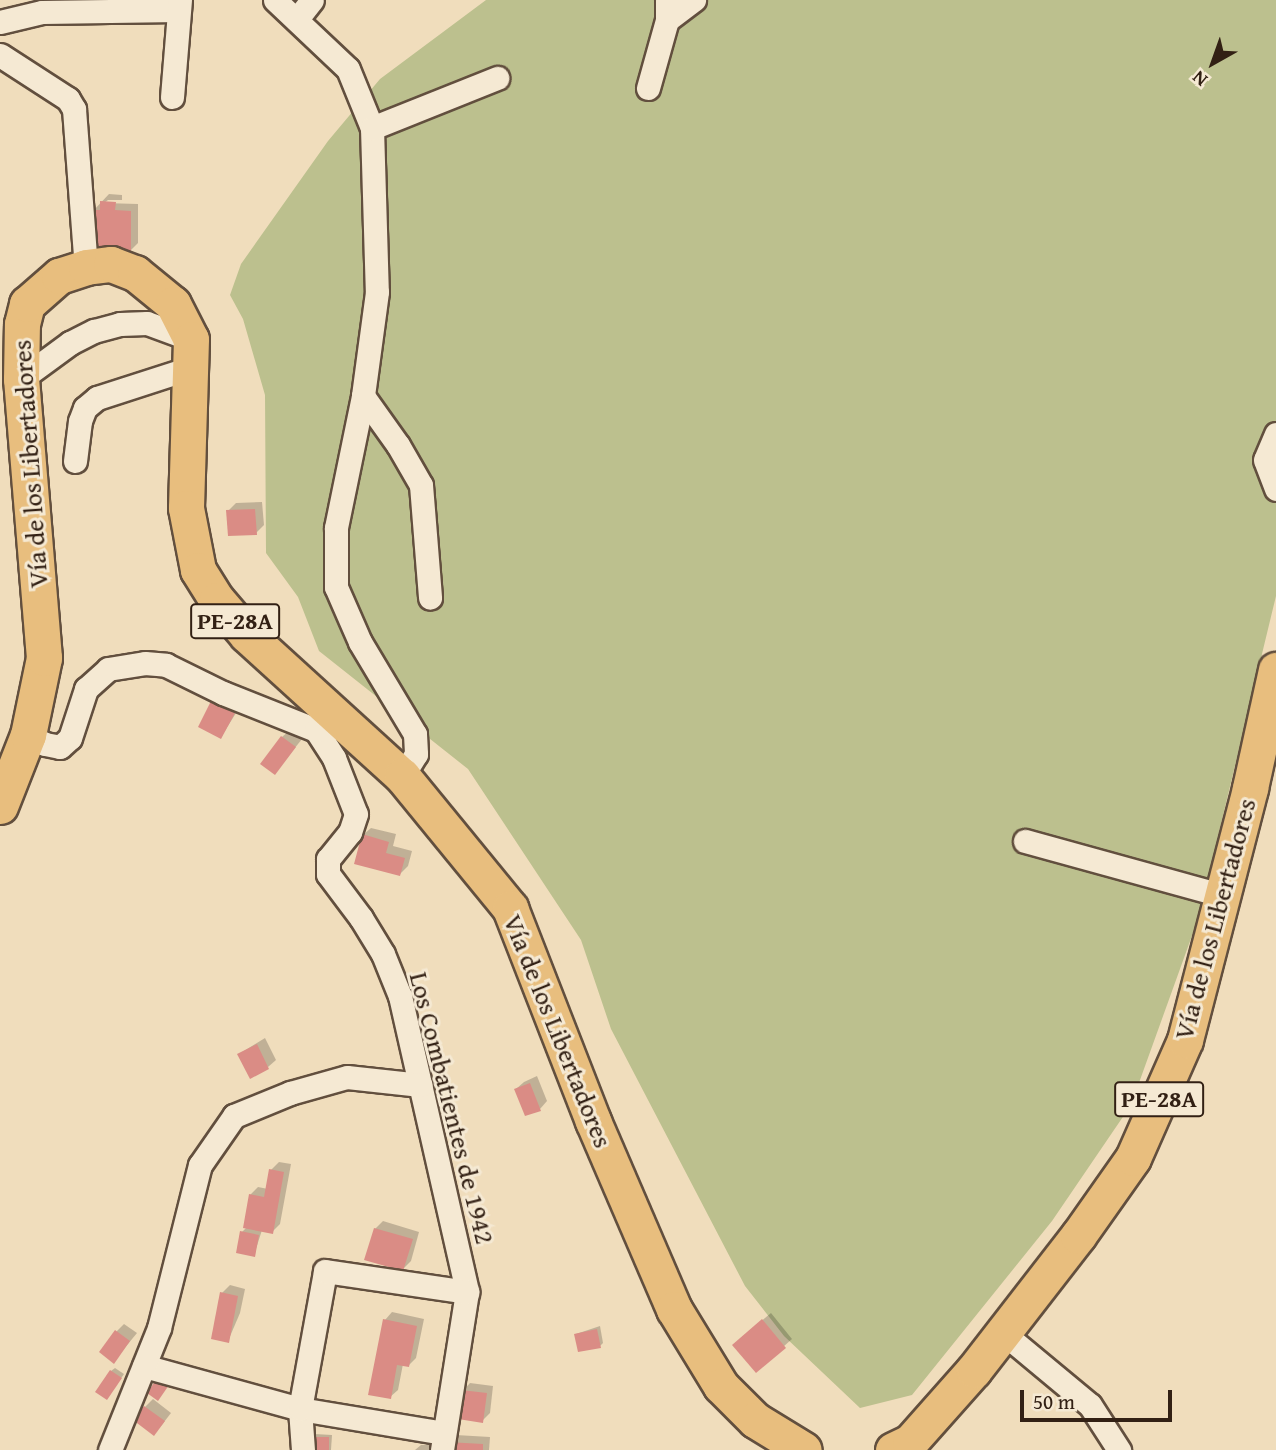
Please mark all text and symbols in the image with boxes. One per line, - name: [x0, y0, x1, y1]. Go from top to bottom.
- north arrow: [1178, 28, 1248, 98]
- text: N: [1186, 64, 1213, 94]
- street label: Vía de los Libertadores: [6, 339, 54, 589]
- road number: PE-28A: [190, 600, 280, 642]
- street label: Vía de los Libertadores: [1168, 795, 1262, 1043]
- street label: Vía de los Libertadores: [497, 910, 619, 1152]
- street label: Los Combatientes de 1942: [403, 969, 501, 1247]
- road number: PE-28A: [1114, 1078, 1204, 1120]
- scale bar: [1024, 1376, 1176, 1420]
- text: 50 m: [1033, 1386, 1075, 1417]

